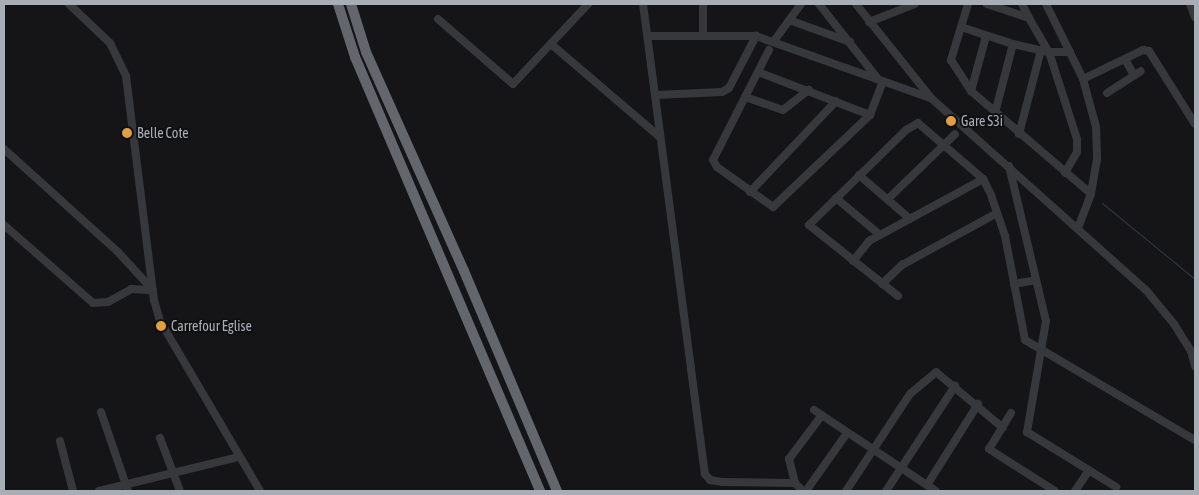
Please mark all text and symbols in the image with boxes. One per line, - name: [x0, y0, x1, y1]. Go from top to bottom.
- place label: Gare S3i: [961, 113, 1003, 129]
- marker: Gare S3i: [945, 115, 957, 127]
- place label: Belle Cote: [137, 125, 189, 141]
- marker: Belle Cote: [121, 127, 133, 139]
- place label: Carrefour Eglise: [171, 318, 252, 334]
- marker: Carrefour Eglise: [155, 320, 167, 332]

